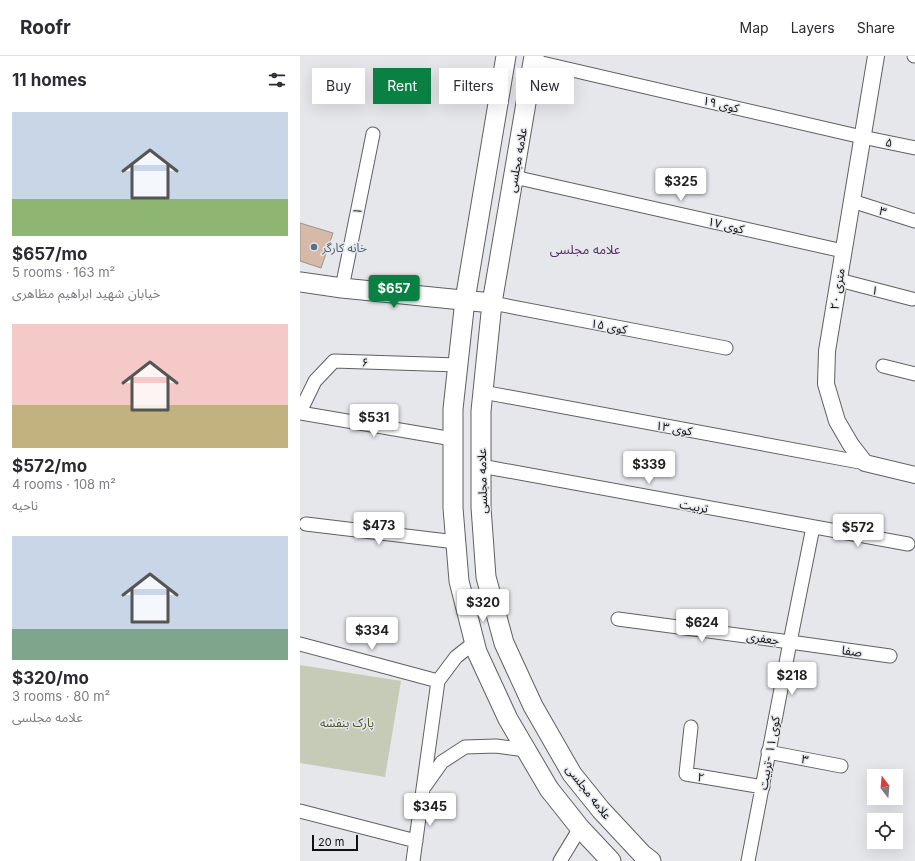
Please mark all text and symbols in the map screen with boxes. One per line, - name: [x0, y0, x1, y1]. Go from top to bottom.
- text: Roofr: [20, 16, 71, 39]
- text: Map: [740, 19, 769, 36]
- text: Layers: [791, 19, 835, 36]
- text: Share: [857, 19, 895, 36]
- chip: Buy: [312, 68, 365, 104]
- chip: Rent: [373, 68, 431, 104]
- chip: Filters: [439, 68, 508, 104]
- chip: New: [516, 68, 574, 104]
- icon: filters: [266, 69, 288, 91]
- text: 11 homes: [12, 70, 87, 90]
- street label: کوی ۱۹: [701, 93, 742, 116]
- street label: علامه مجلسی: [504, 127, 530, 193]
- street label: ۵: [884, 134, 894, 150]
- icon: home: [114, 138, 186, 210]
- pin: $325: [657, 168, 705, 202]
- text: $325: [664, 173, 698, 189]
- street label: ۳: [877, 203, 889, 219]
- street label: ۱: [349, 206, 365, 216]
- street label: کوی ۱۷: [706, 214, 747, 237]
- place label: خانه کارگر: [321, 240, 367, 255]
- district label: علامه مجلسی: [550, 241, 621, 258]
- marker: خانه کارگر: [309, 242, 319, 252]
- text: $657/mo: [12, 244, 87, 264]
- text: 5 rooms · 163 m²: [12, 264, 115, 280]
- street label: ۲۰ متری: [826, 267, 848, 311]
- pin: $657: [370, 275, 418, 309]
- text: $657: [378, 280, 410, 296]
- street label: ۱: [870, 282, 880, 298]
- text: خیابان شهید ابراهیم مظاهری: [12, 285, 160, 301]
- street label: کوی ۱۵: [589, 315, 630, 337]
- icon: home: [114, 350, 186, 422]
- street label: ۶: [361, 354, 369, 370]
- pin: $531: [350, 404, 398, 438]
- text: $531: [359, 409, 389, 425]
- street label: کوی ۱۳: [655, 417, 694, 439]
- street label: علامه مجلسی: [474, 448, 490, 514]
- pin: $339: [625, 451, 673, 485]
- text: $572/mo: [12, 456, 87, 476]
- text: $339: [632, 456, 666, 472]
- text: 4 rooms · 108 m²: [12, 476, 116, 492]
- street label: تربیت: [678, 496, 710, 516]
- text: ناحیه: [12, 497, 38, 513]
- pin: $473: [355, 512, 403, 546]
- pin: $572: [834, 514, 882, 548]
- text: $473: [362, 517, 396, 533]
- text: $572: [842, 519, 874, 535]
- icon: home: [114, 562, 186, 634]
- pin: $320: [459, 589, 507, 623]
- text: $320: [466, 594, 500, 610]
- pin: $624: [678, 609, 726, 643]
- text: $624: [685, 614, 719, 630]
- pin: $334: [348, 617, 396, 651]
- text: $334: [355, 622, 389, 638]
- street label: جعفری: [746, 628, 780, 648]
- street label: صفا: [841, 642, 863, 660]
- pin: $218: [768, 662, 816, 696]
- text: $218: [777, 667, 807, 683]
- text: $320/mo: [12, 668, 89, 688]
- text: 3 rooms · 80 m²: [12, 688, 110, 704]
- text: علامه مجلسی: [12, 709, 83, 725]
- street label: کوی ۱۱ -تربیت: [755, 714, 783, 791]
- park label: پارک بنفشه: [320, 715, 374, 731]
- street label: ۳: [800, 751, 810, 767]
- street label: علامه مجلسی: [563, 762, 615, 822]
- street label: ۲: [696, 769, 706, 785]
- north arrow: [867, 769, 903, 805]
- map controls: [867, 769, 903, 849]
- pin: $345: [406, 793, 454, 827]
- text: $345: [413, 798, 447, 814]
- button: locate: [867, 813, 903, 849]
- scale bar: [312, 833, 358, 852]
- text: 20 m: [318, 835, 344, 849]

